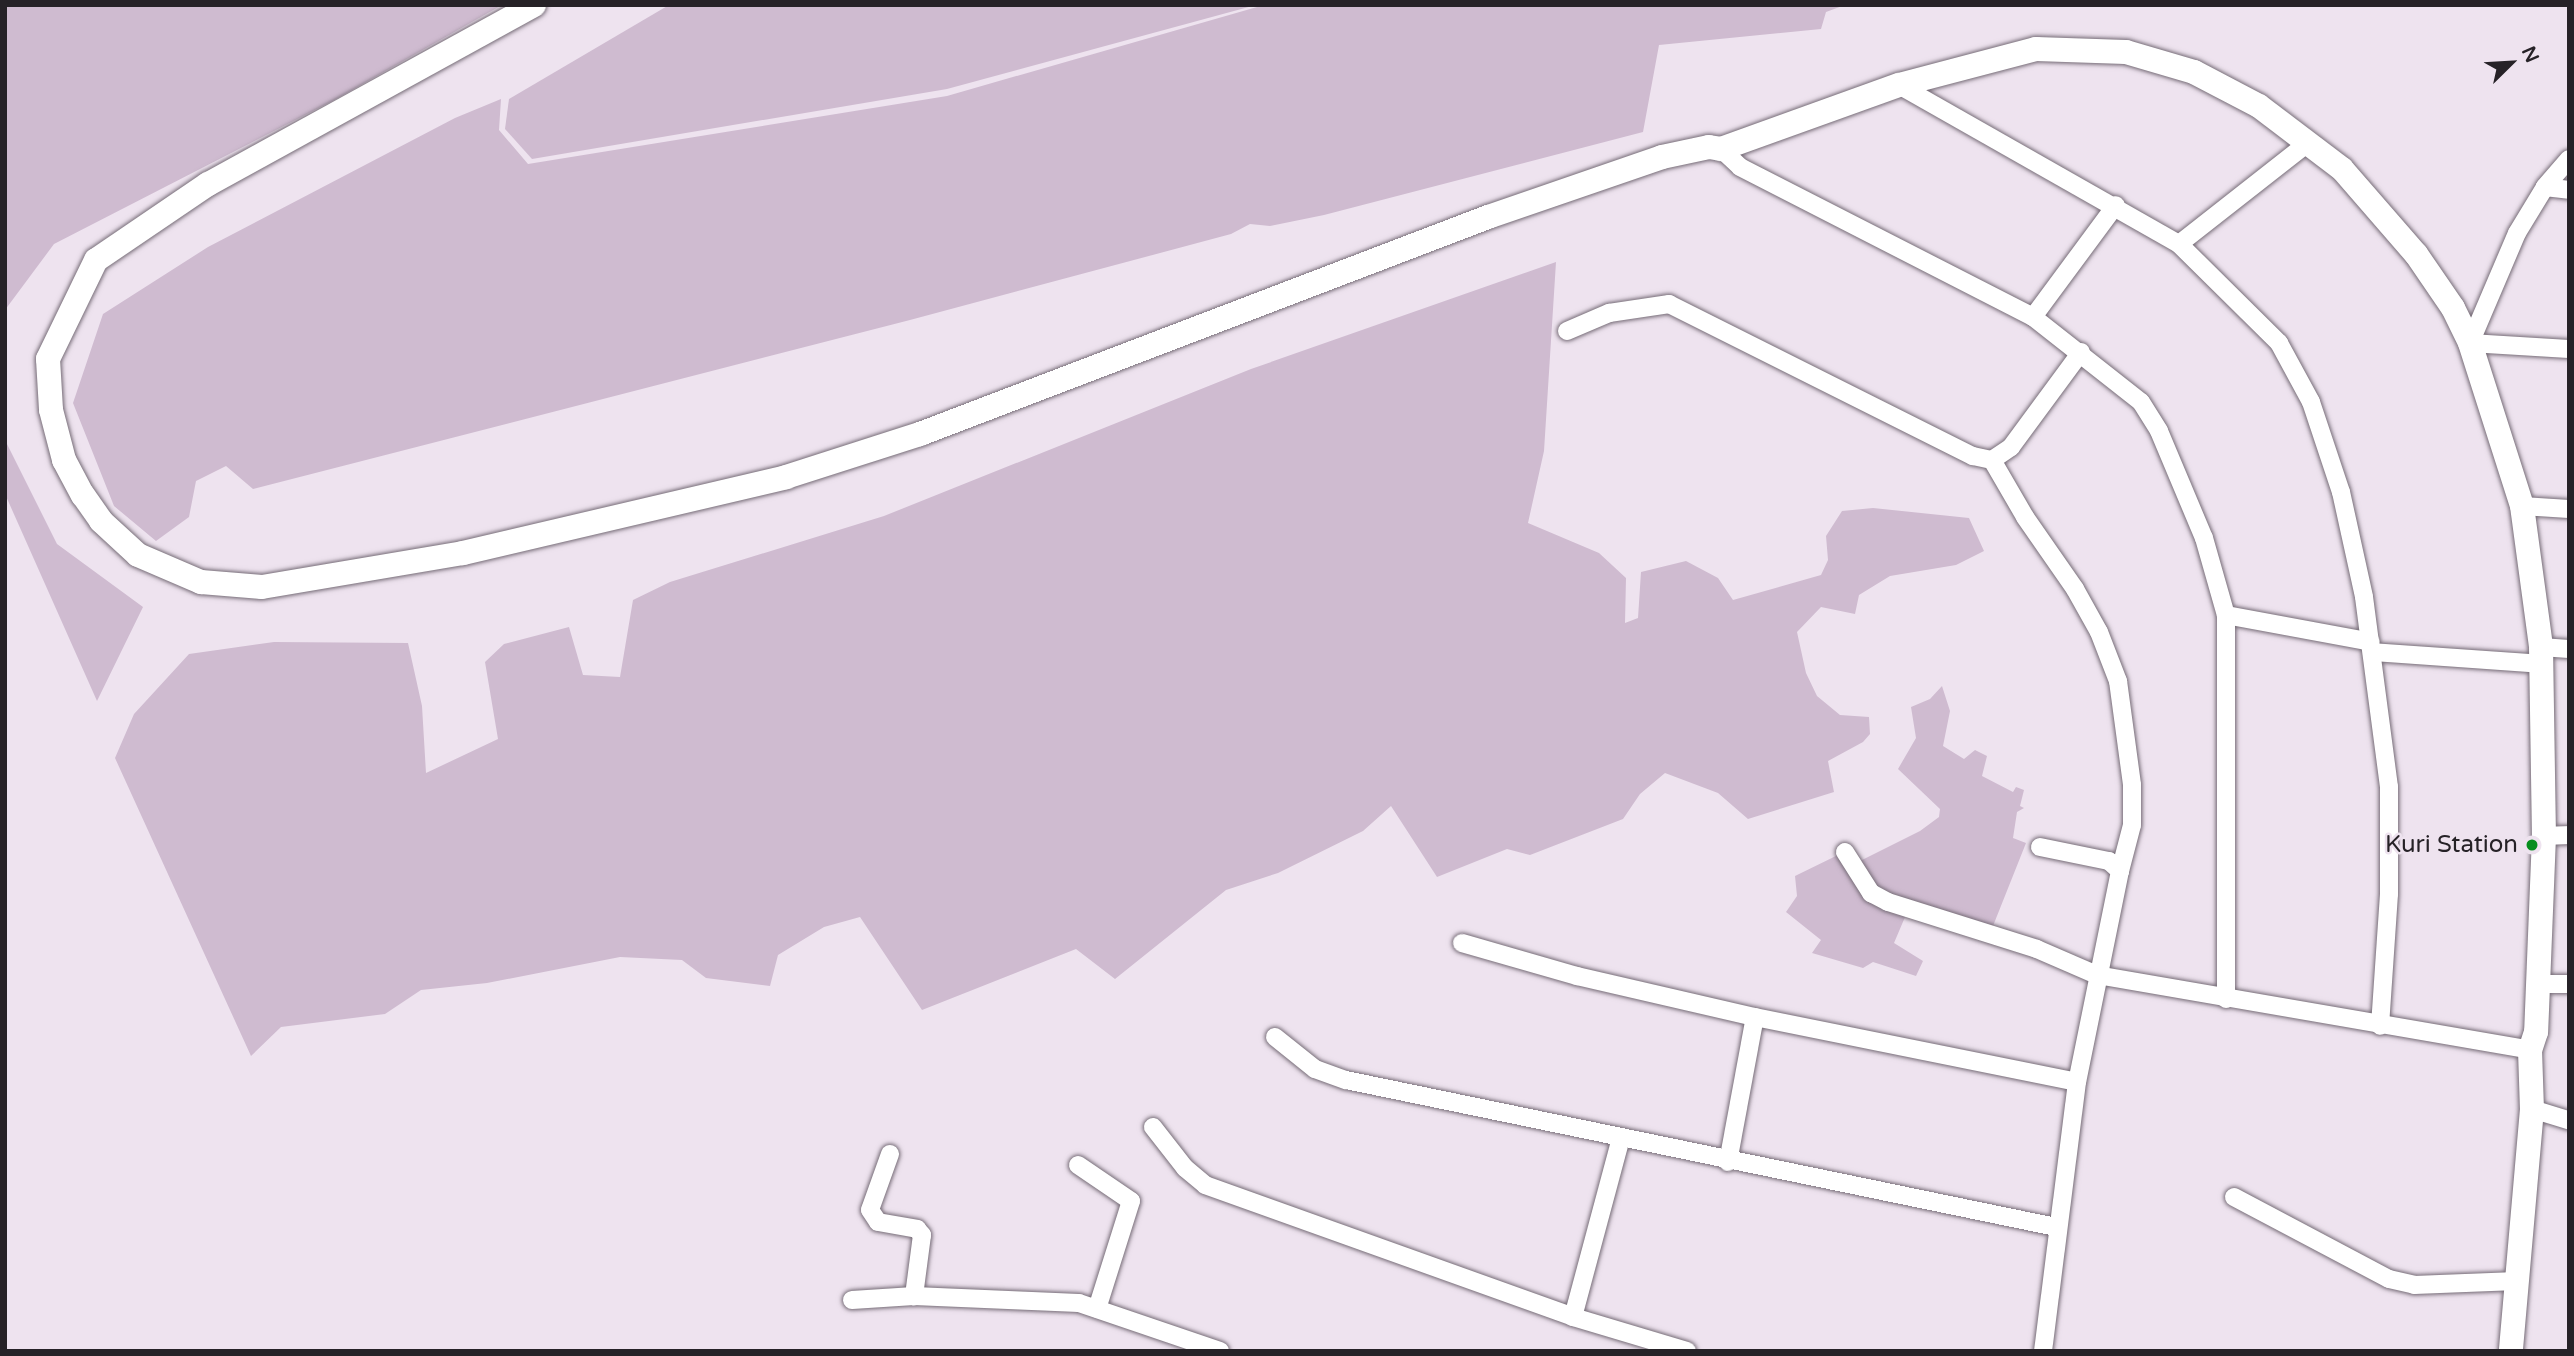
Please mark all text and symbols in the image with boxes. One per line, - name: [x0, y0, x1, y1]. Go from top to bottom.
- north arrow: [2476, 28, 2546, 98]
- text: N: [2517, 43, 2543, 66]
- place label: Kuri Station: [2385, 831, 2518, 859]
- marker: Kuri Station: [2524, 837, 2540, 853]

